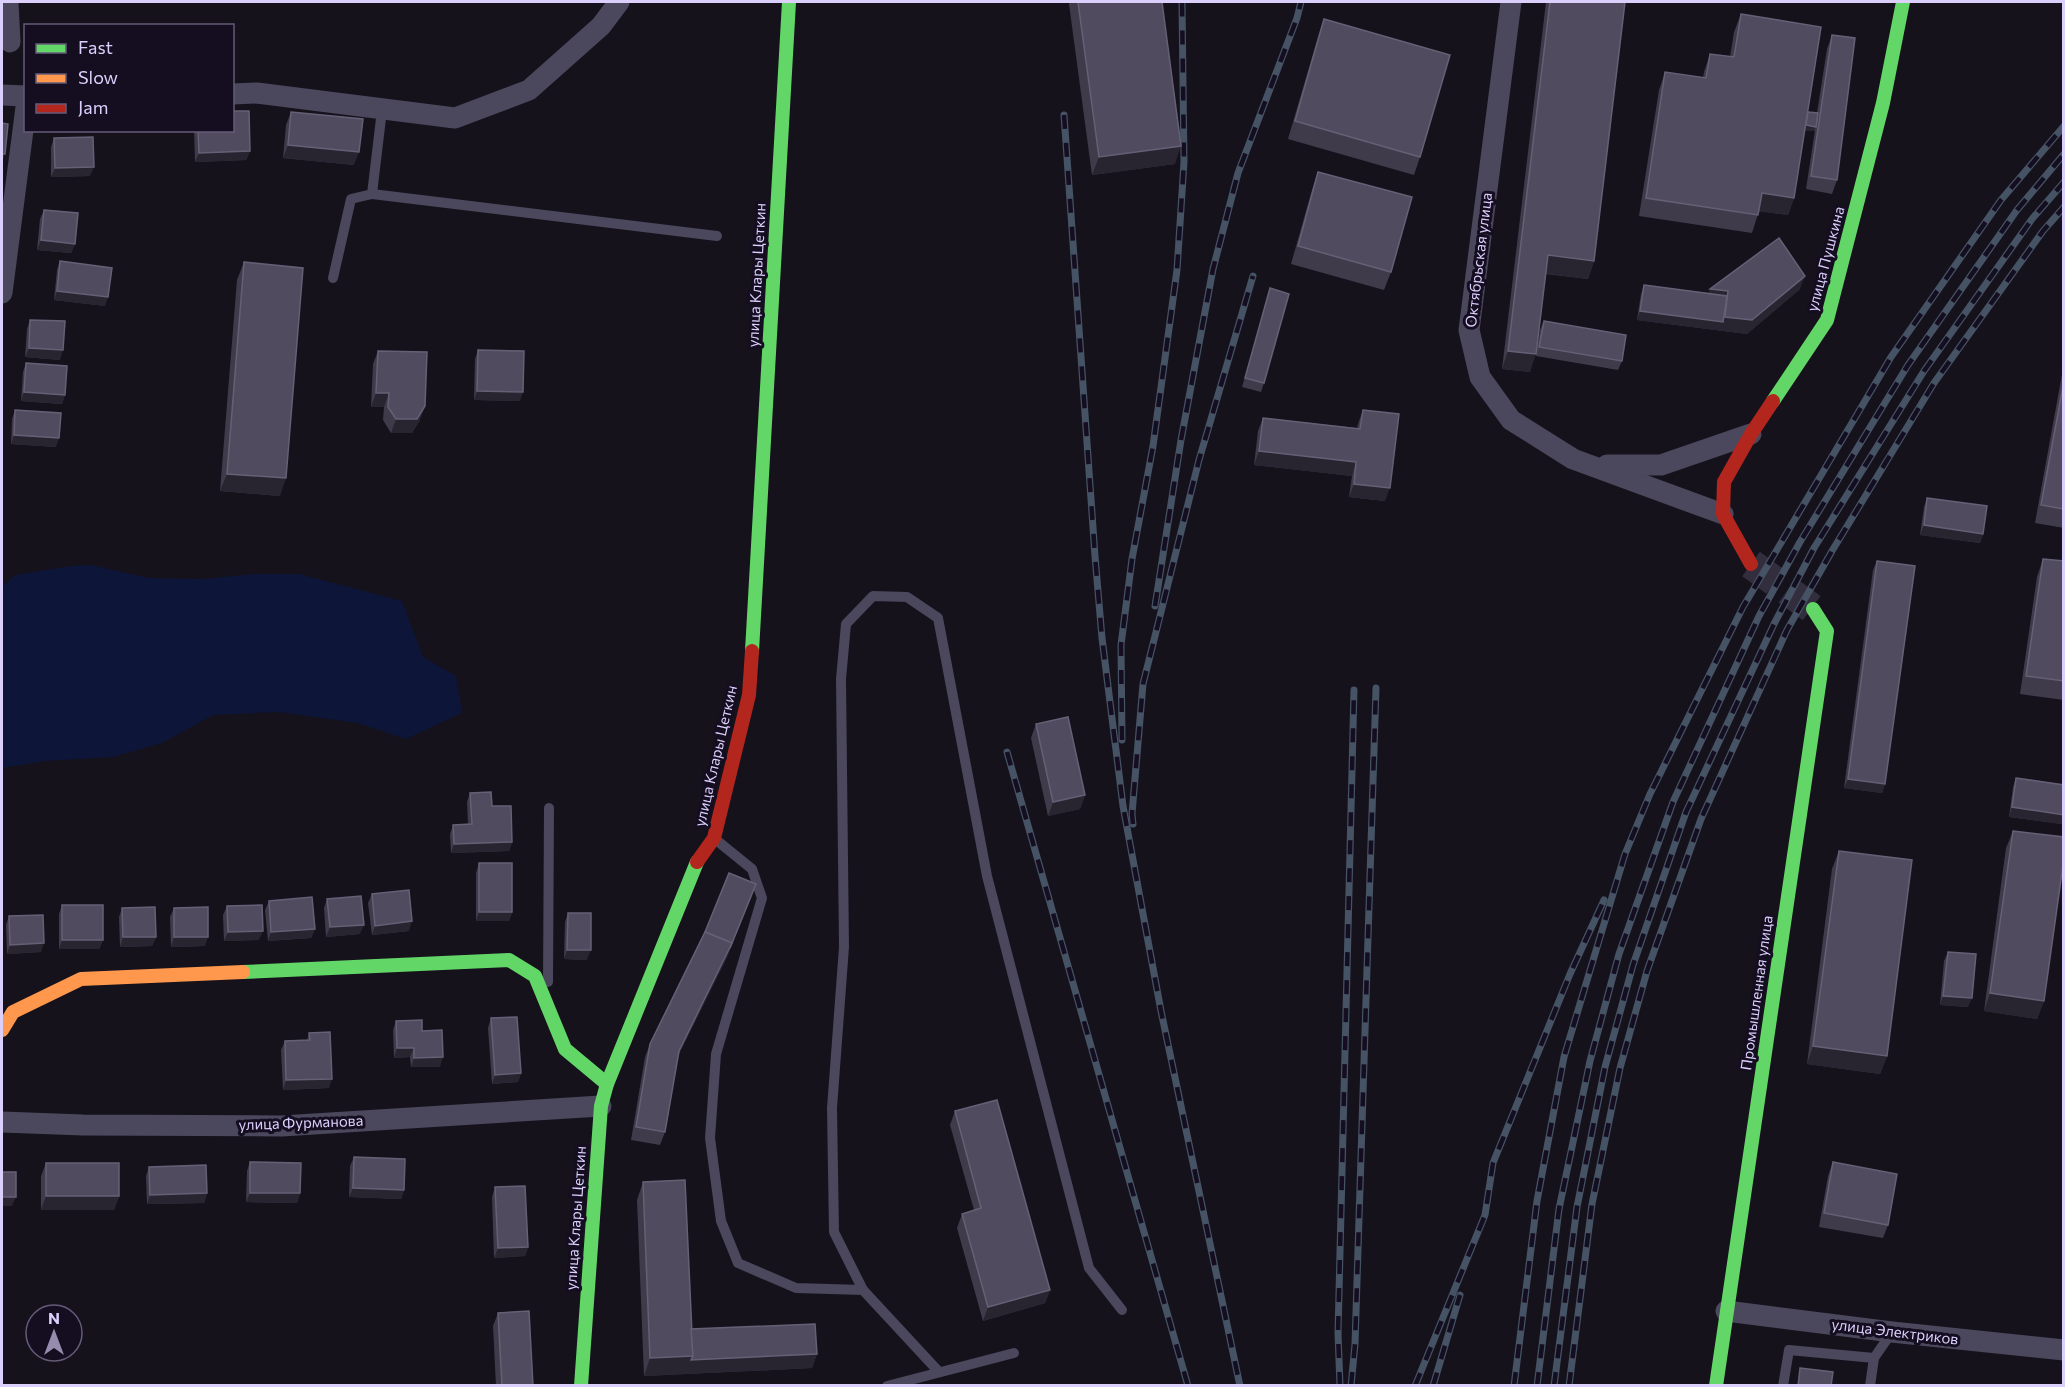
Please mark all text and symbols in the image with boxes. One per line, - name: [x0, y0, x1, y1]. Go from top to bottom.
- legend: [24, 24, 234, 132]
- text: Fast: [78, 36, 113, 58]
- text: Slow: [78, 66, 118, 88]
- text: Jam: [78, 96, 108, 118]
- street label: Октябрьская улица: [1461, 191, 1495, 328]
- street label: улица Клары Цеткин: [743, 202, 769, 348]
- street label: улица Пушкина: [1802, 204, 1848, 313]
- street label: улица Клары Цеткин: [690, 683, 740, 828]
- street label: Промышленная улица: [1736, 914, 1776, 1071]
- street label: улица Фурманова: [238, 1111, 364, 1133]
- street label: улица Клары Цеткин: [561, 1145, 589, 1291]
- north arrow: [24, 1303, 84, 1363]
- text: N: [48, 1308, 60, 1327]
- street label: улица Электриков: [1831, 1314, 1960, 1348]

